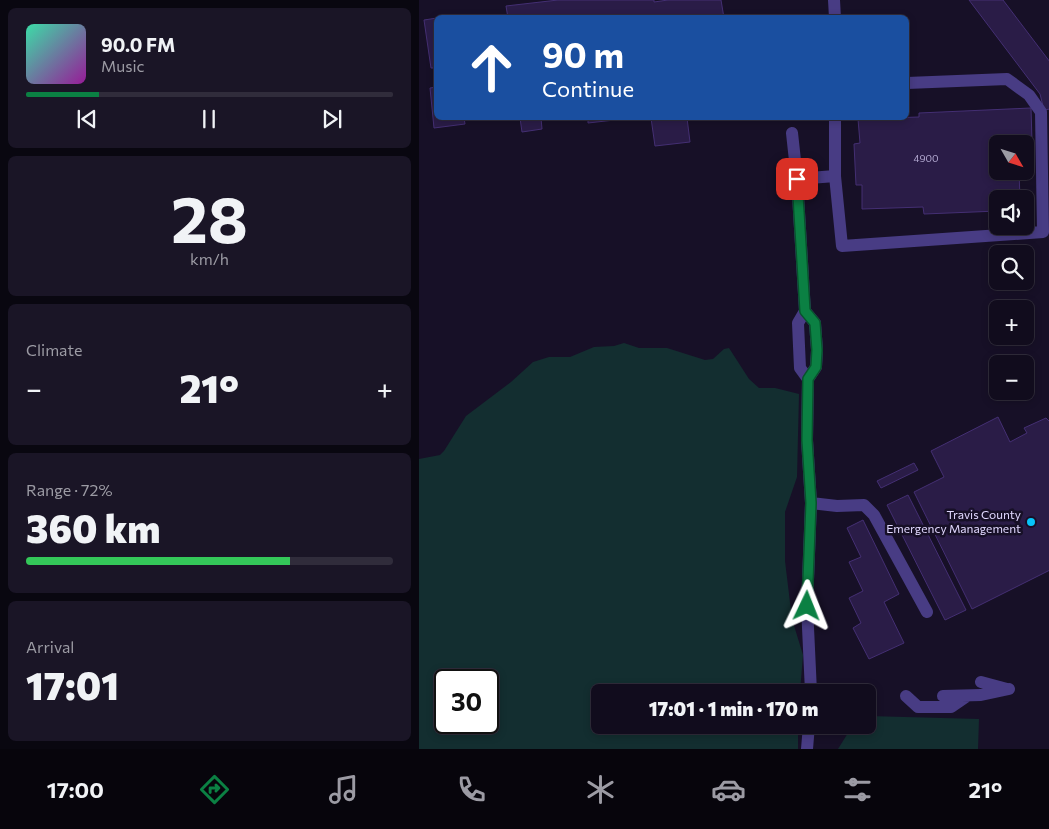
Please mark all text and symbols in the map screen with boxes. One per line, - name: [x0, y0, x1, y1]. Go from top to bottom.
- text: 90 m: [542, 32, 624, 75]
- text: 90.0 FM: [101, 33, 175, 56]
- icon: ahead: [459, 35, 524, 100]
- text: Music: [101, 56, 145, 75]
- text: Continue: [542, 75, 634, 102]
- icon: previous: [73, 105, 101, 133]
- icon: pause: [195, 105, 223, 133]
- icon: next: [318, 105, 346, 133]
- north arrow: [989, 135, 1034, 180]
- map controls: [989, 135, 1034, 400]
- house number: 4900: [913, 152, 939, 164]
- pin: [776, 158, 818, 200]
- icon: arrive: [783, 165, 811, 193]
- text: 28: [171, 177, 248, 256]
- button: sound: [989, 190, 1034, 235]
- button: search: [989, 245, 1034, 290]
- text: km/h: [190, 249, 229, 268]
- button: +: [989, 300, 1034, 345]
- text: Climate: [26, 340, 82, 359]
- button: −: [989, 355, 1034, 400]
- text: 21°: [179, 364, 239, 411]
- text: −: [26, 371, 42, 405]
- text: +: [377, 371, 393, 405]
- text: Range · 72%: [26, 480, 112, 499]
- text: 360 km: [26, 504, 160, 551]
- place label: Travis County Emergency Management: [886, 507, 1021, 535]
- marker: Travis County Emergency Management: [1025, 516, 1037, 528]
- position arrow: [780, 579, 832, 631]
- text: Arrival: [26, 637, 74, 656]
- text: 17:01: [26, 661, 119, 708]
- speed limit sign: 30: [434, 669, 499, 734]
- text: 17:01 · 1 min · 170 m: [649, 697, 818, 720]
- icon: directions: [197, 772, 232, 807]
- icon: music: [326, 772, 361, 807]
- icon: phone: [454, 772, 489, 807]
- icon: climate: [583, 772, 618, 807]
- icon: car: [711, 772, 746, 807]
- icon: filters: [840, 772, 875, 807]
- text: 17:00: [47, 776, 104, 803]
- text: 21°: [968, 776, 1002, 803]

